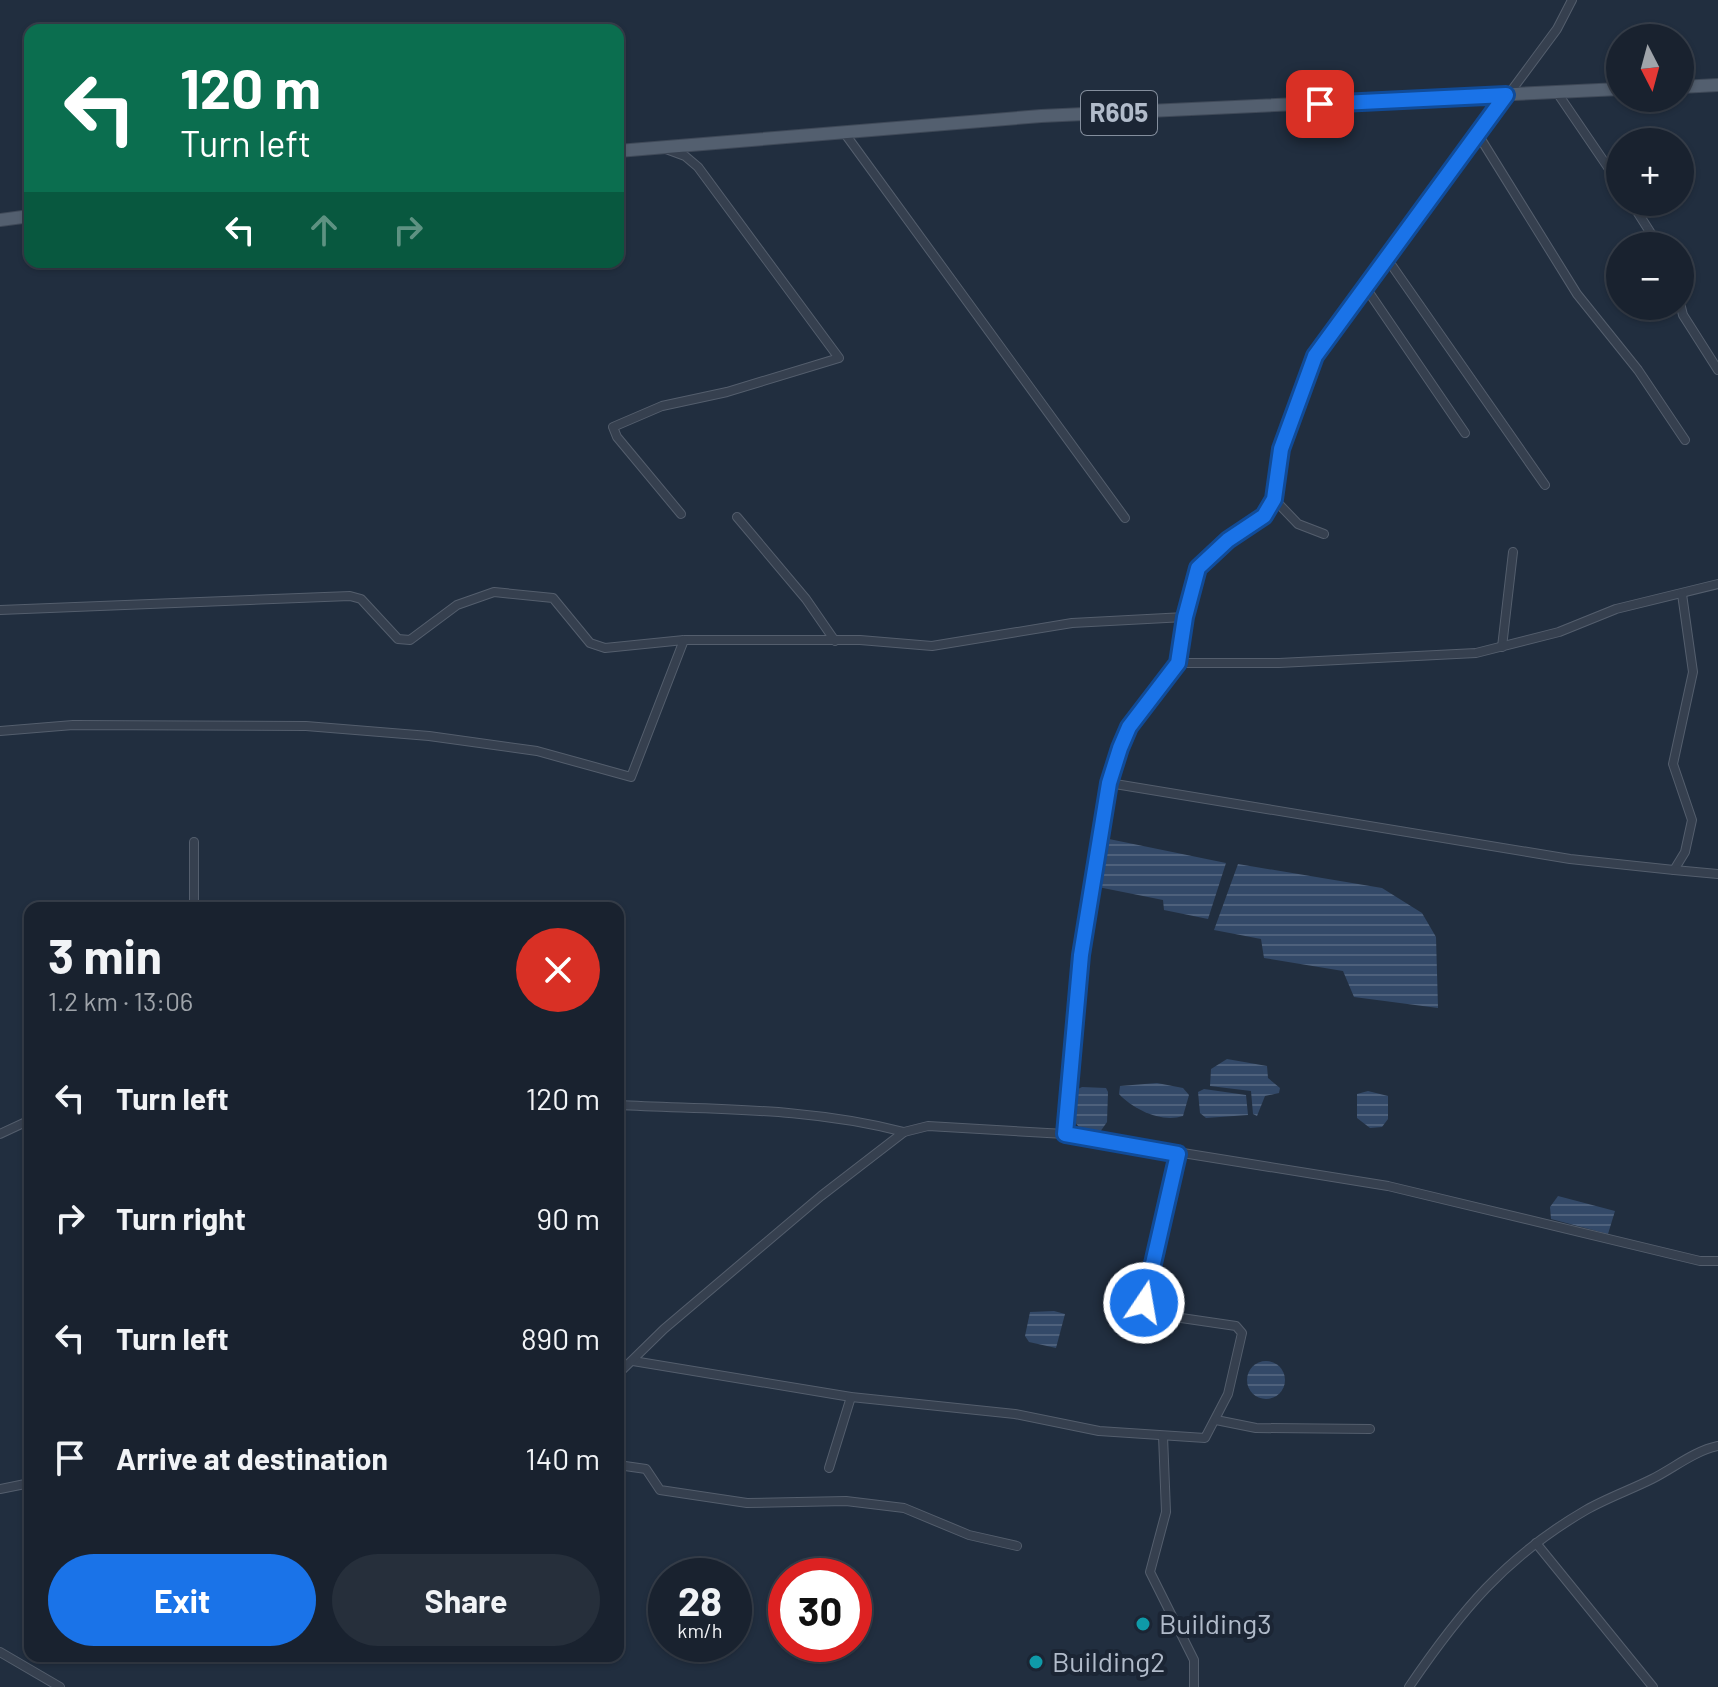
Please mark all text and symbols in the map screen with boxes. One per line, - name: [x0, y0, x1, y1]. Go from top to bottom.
- north arrow: [1606, 24, 1694, 112]
- map controls: [1606, 24, 1694, 320]
- text: 120 m: [180, 53, 321, 120]
- icon: left: [48, 56, 152, 160]
- pin: [1286, 70, 1354, 138]
- icon: arrive: [1298, 82, 1342, 126]
- road number: R605: [1081, 91, 1157, 135]
- text: Turn left: [180, 121, 311, 164]
- button: +: [1606, 128, 1694, 216]
- icon: left: [218, 208, 262, 252]
- icon: ahead: [302, 208, 346, 252]
- icon: right: [386, 208, 430, 252]
- button: −: [1606, 232, 1694, 320]
- text: 3 min: [48, 926, 162, 984]
- button: close: [516, 928, 600, 1012]
- text: 1.2 km · 13:06: [48, 985, 193, 1016]
- icon: left: [48, 1076, 92, 1120]
- text: Turn left: [116, 1080, 229, 1116]
- text: 120 m: [526, 1080, 600, 1116]
- icon: right: [48, 1196, 92, 1240]
- text: Turn right: [116, 1200, 246, 1236]
- text: 90 m: [537, 1200, 600, 1236]
- position arrow: [1102, 1261, 1186, 1345]
- icon: left: [48, 1316, 92, 1360]
- text: Turn left: [116, 1320, 229, 1356]
- text: 890 m: [521, 1320, 600, 1356]
- icon: arrive: [48, 1436, 92, 1480]
- text: Arrive at destination: [116, 1440, 388, 1476]
- text: 140 m: [525, 1440, 600, 1476]
- button: Exit: [48, 1554, 316, 1646]
- button: Share: [332, 1554, 600, 1646]
- speed limit sign: 30: [768, 1558, 872, 1662]
- text: 28: [678, 1576, 722, 1624]
- place label: Building3: [1159, 1606, 1272, 1640]
- marker: Building3: [1134, 1615, 1152, 1633]
- text: km/h: [677, 1618, 723, 1642]
- place label: Building2: [1052, 1644, 1165, 1678]
- marker: Building2: [1027, 1653, 1045, 1671]

